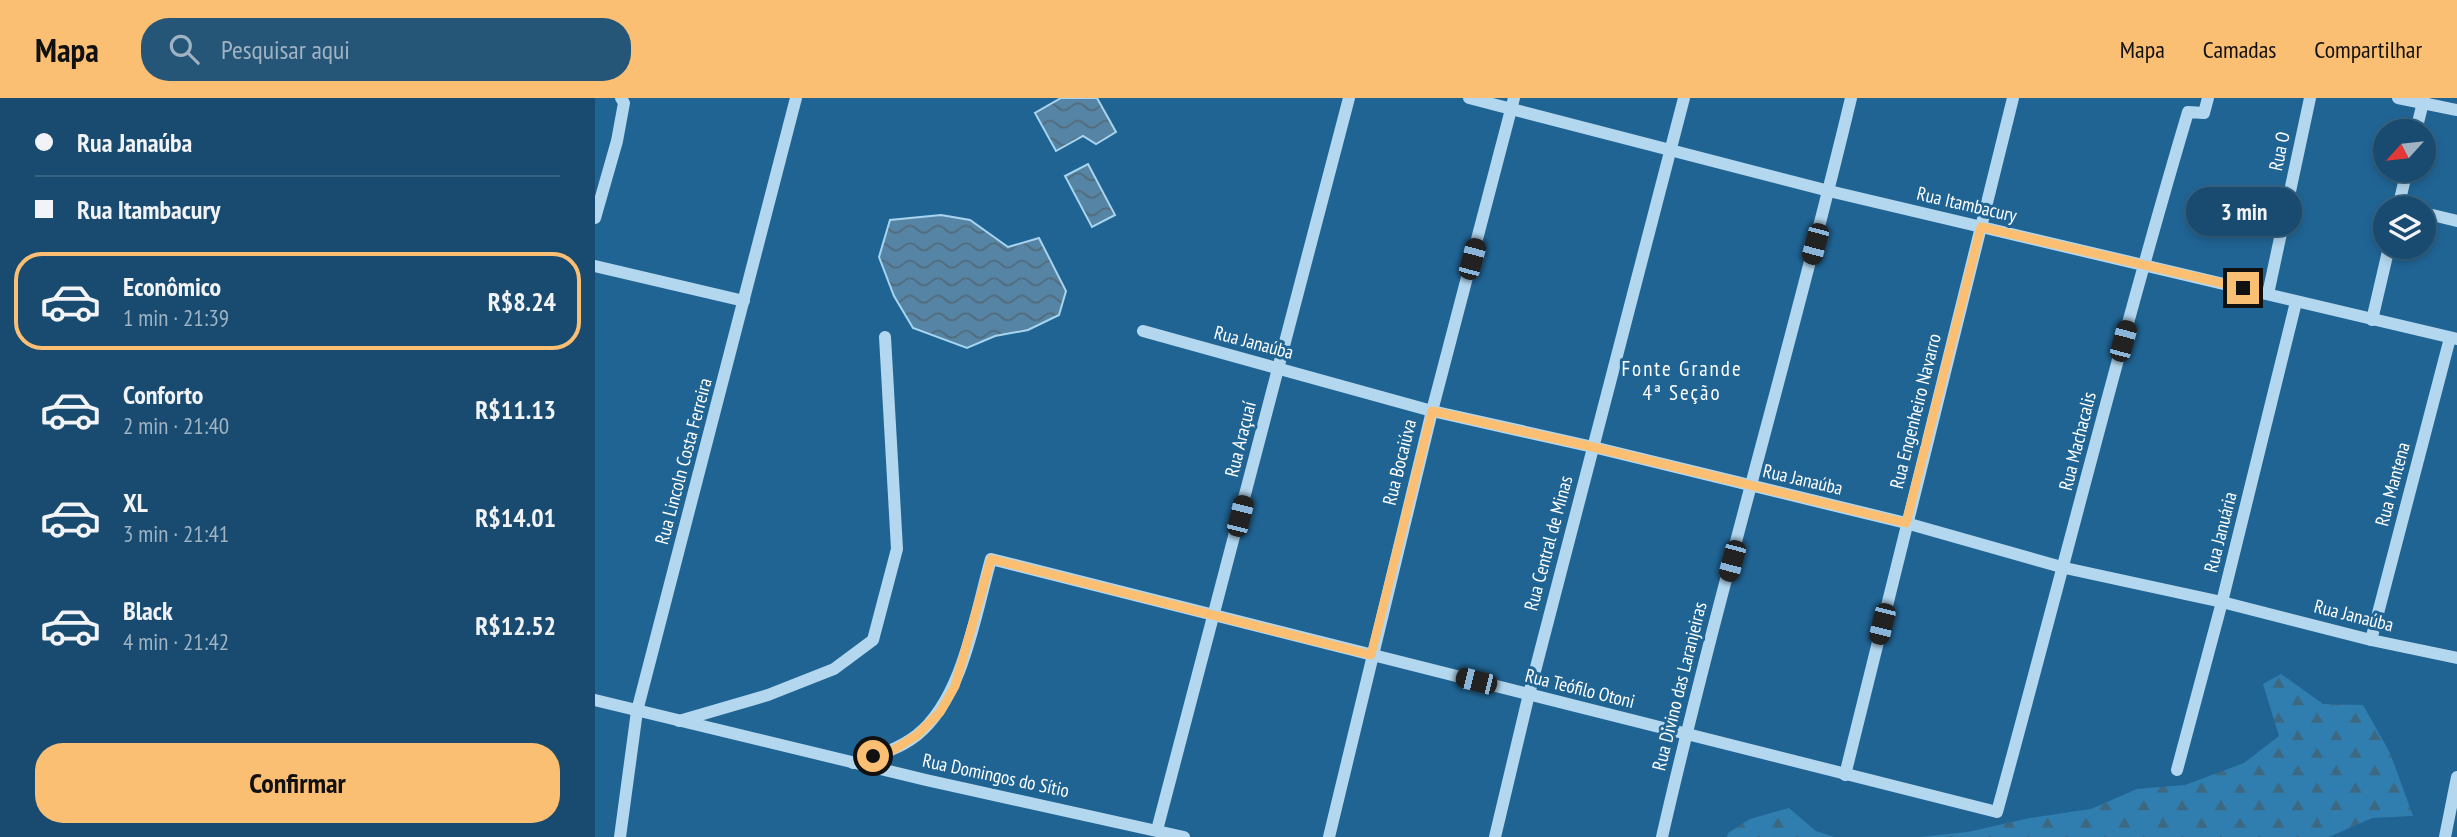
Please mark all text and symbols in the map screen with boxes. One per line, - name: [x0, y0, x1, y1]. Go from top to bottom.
- search box: [141, 18, 631, 81]
- text: Mapa: [35, 28, 99, 71]
- icon: search: [165, 30, 203, 68]
- text: Pesquisar aqui: [221, 33, 350, 66]
- text: Mapa: [2120, 34, 2165, 65]
- text: Camadas: [2203, 34, 2276, 65]
- text: Compartilhar: [2314, 34, 2422, 65]
- north arrow: [2373, 119, 2436, 182]
- map controls: [2373, 119, 2436, 259]
- text: Rua Janaúba: [77, 126, 192, 159]
- street label: Rua O: [2263, 129, 2295, 173]
- street label: Rua Itambacury: [1915, 181, 2020, 227]
- callout: 3 min: [2185, 186, 2301, 236]
- text: Rua Itambacury: [77, 193, 220, 226]
- button: layers: [2373, 196, 2436, 259]
- text: 3 min: [2221, 197, 2267, 226]
- car: [1800, 221, 1831, 267]
- car: [1457, 236, 1488, 282]
- icon: car: [39, 270, 102, 333]
- text: Econômico: [123, 270, 221, 303]
- route end: [2227, 272, 2259, 304]
- text: R$8.24: [488, 285, 556, 318]
- text: 1 min · 21:39: [123, 303, 229, 332]
- car: [2108, 318, 2139, 364]
- street label: Rua Janaúba: [1212, 320, 1296, 364]
- street label: Rua Engenheiro Navarro: [1884, 331, 1946, 491]
- district label: Fonte Grande 4ª Seção: [1621, 355, 1743, 406]
- street label: Rua Lincoln Costa Ferreira: [649, 375, 717, 547]
- icon: car: [39, 378, 102, 441]
- text: Conforto: [123, 378, 203, 411]
- street label: Rua Machacalis: [2053, 389, 2101, 493]
- text: R$11.13: [475, 393, 556, 426]
- street label: Rua Araçuaí: [1219, 399, 1261, 479]
- text: 2 min · 21:40: [123, 411, 229, 440]
- street label: Rua Bocaiúva: [1377, 416, 1421, 508]
- street label: Rua Mantena: [2369, 439, 2415, 529]
- street label: Rua Janaúba: [1761, 458, 1845, 500]
- street label: Rua Central de Minas: [1518, 473, 1578, 613]
- icon: car: [39, 486, 102, 549]
- text: XL: [123, 486, 148, 519]
- street label: Rua Januária: [2198, 489, 2242, 575]
- car: [1225, 493, 1256, 539]
- text: R$14.01: [475, 501, 556, 534]
- text: 3 min · 21:41: [123, 519, 229, 548]
- car: [1717, 538, 1748, 584]
- icon: car: [39, 594, 102, 657]
- text: Black: [123, 594, 173, 627]
- street label: Rua Janaúba: [2312, 594, 2396, 636]
- street label: Rua Divino das Laranjeiras: [1646, 599, 1712, 773]
- car: [1867, 601, 1898, 647]
- text: R$12.52: [475, 609, 556, 642]
- text: 4 min · 21:42: [123, 627, 229, 656]
- street label: Rua Teófilo Otoni: [1523, 663, 1637, 713]
- car: [1454, 666, 1499, 696]
- route start: [857, 740, 889, 772]
- button: Confirmar: [35, 743, 560, 823]
- street label: Rua Domingos do Sítio: [921, 748, 1071, 802]

